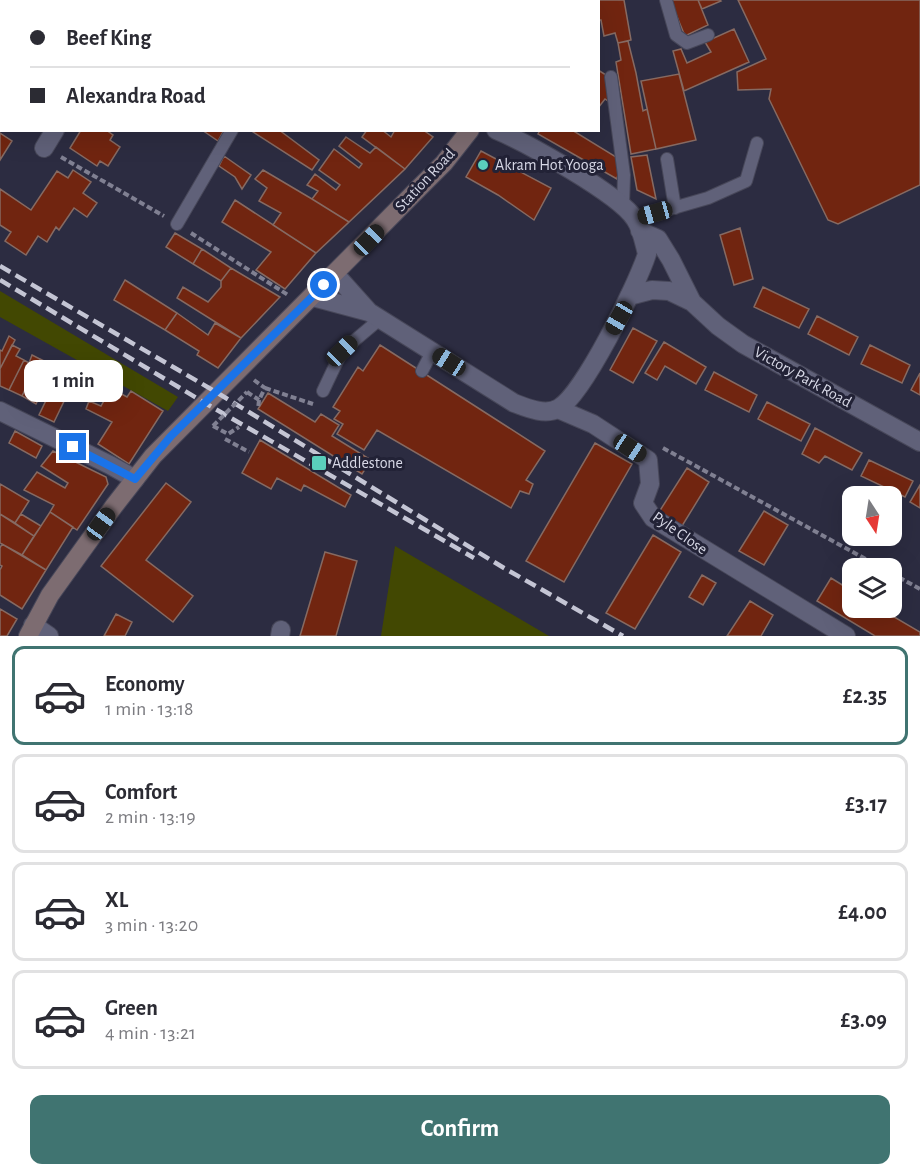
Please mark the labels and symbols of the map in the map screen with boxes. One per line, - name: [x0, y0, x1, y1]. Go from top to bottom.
- street label: Station Road: [392, 145, 458, 215]
- place label: Akram Hot Yooga: [495, 157, 604, 173]
- marker: Akram Hot Yooga: [476, 158, 490, 172]
- car: [635, 199, 675, 227]
- car: [350, 221, 388, 259]
- route start: [310, 271, 337, 298]
- car: [602, 298, 636, 338]
- car: [323, 332, 361, 370]
- street label: Victory Park Road: [751, 344, 854, 411]
- car: [429, 345, 469, 379]
- callout: 1 min: [23, 360, 122, 402]
- car: [610, 431, 650, 465]
- route end: [59, 433, 86, 460]
- marker: Addlestone: [310, 454, 328, 472]
- place label: Addlestone: [332, 455, 403, 471]
- north arrow: [842, 486, 902, 546]
- car: [83, 504, 119, 544]
- street label: Pyle Close: [649, 509, 710, 558]

